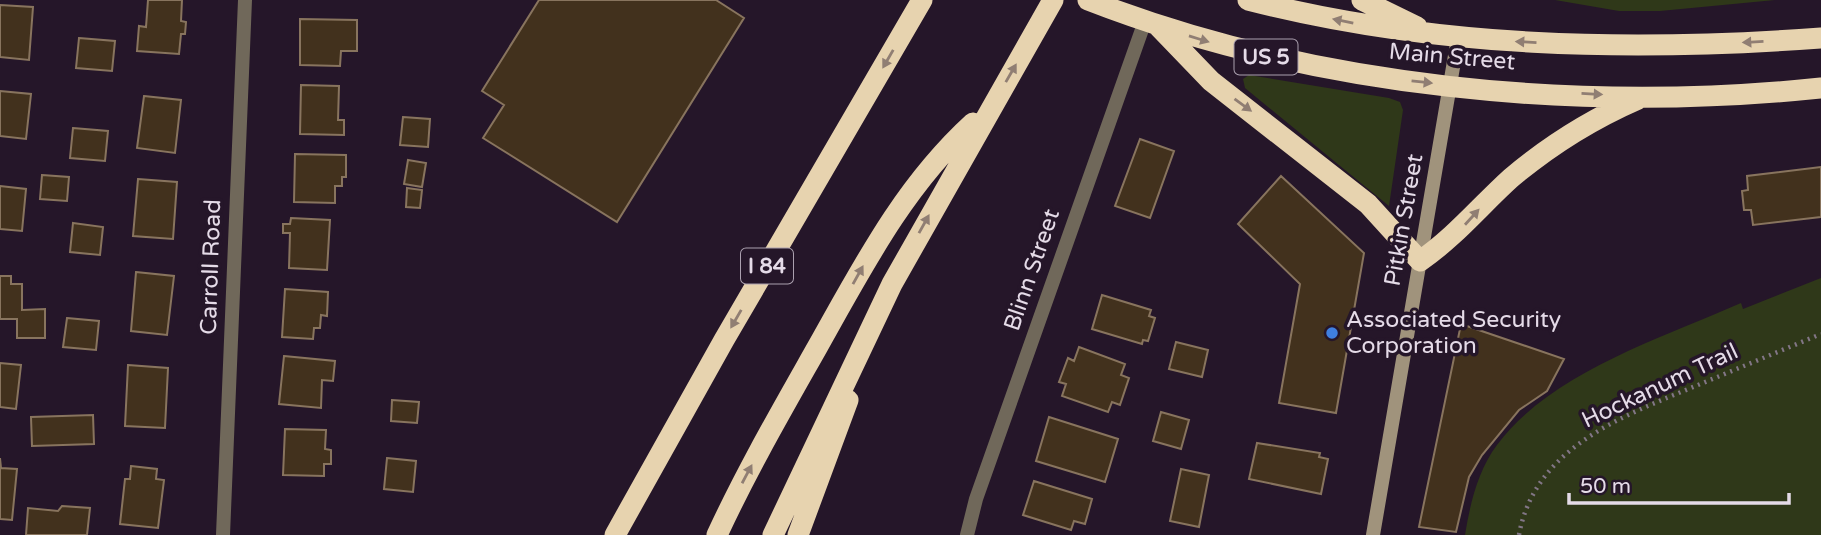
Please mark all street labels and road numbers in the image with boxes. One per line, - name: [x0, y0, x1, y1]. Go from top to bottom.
- street label: Main Street: [1388, 38, 1516, 76]
- road number: US 5: [1234, 40, 1298, 74]
- street label: Pitkin Street: [1379, 151, 1429, 288]
- street label: Carroll Road: [195, 199, 227, 335]
- street label: Blinn Street: [998, 205, 1066, 335]
- road number: I 84: [741, 248, 793, 284]
- street label: Hockanum Trail: [1577, 338, 1743, 434]

